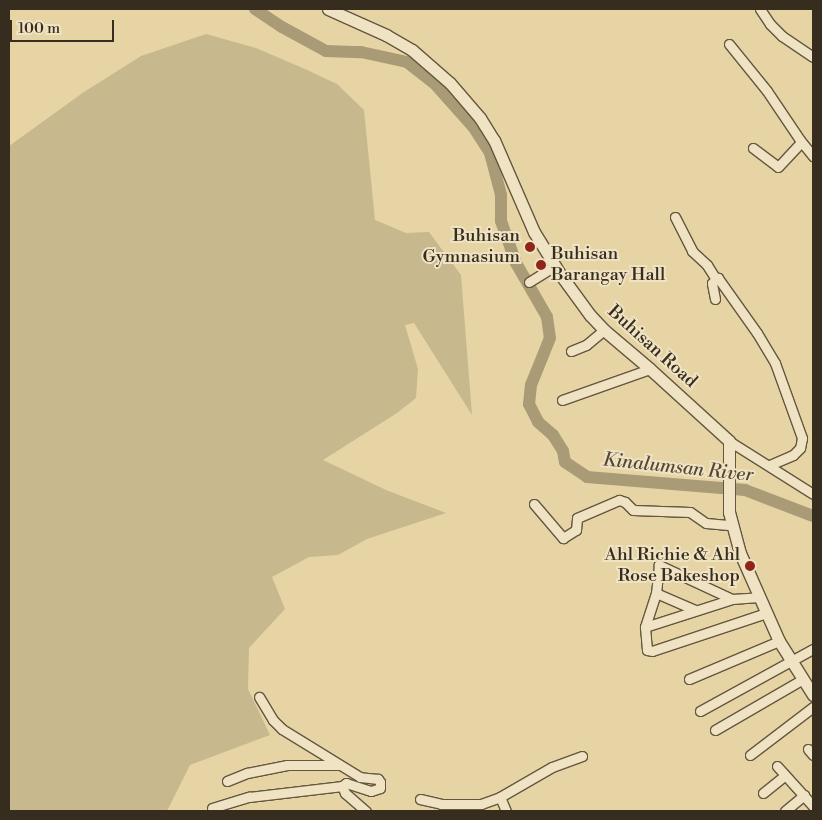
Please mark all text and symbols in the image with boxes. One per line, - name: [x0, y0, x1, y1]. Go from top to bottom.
- scale bar: [12, 10, 116, 42]
- text: 100 m: [18, 19, 60, 38]
- place label: Buhisan Gymnasium: [423, 226, 520, 268]
- marker: Buhisan Gymnasium: [524, 241, 536, 253]
- place label: Buhisan Barangay Hall: [551, 244, 665, 286]
- marker: Buhisan Barangay Hall: [535, 259, 547, 271]
- street label: Buhisan Road: [603, 301, 701, 393]
- water label: Kinalumsan River: [602, 449, 754, 487]
- place label: Ahl Richie & Ahl Rose Bakeshop: [605, 545, 740, 588]
- marker: Ahl Richie & Ahl Rose Bakeshop: [744, 560, 756, 572]

